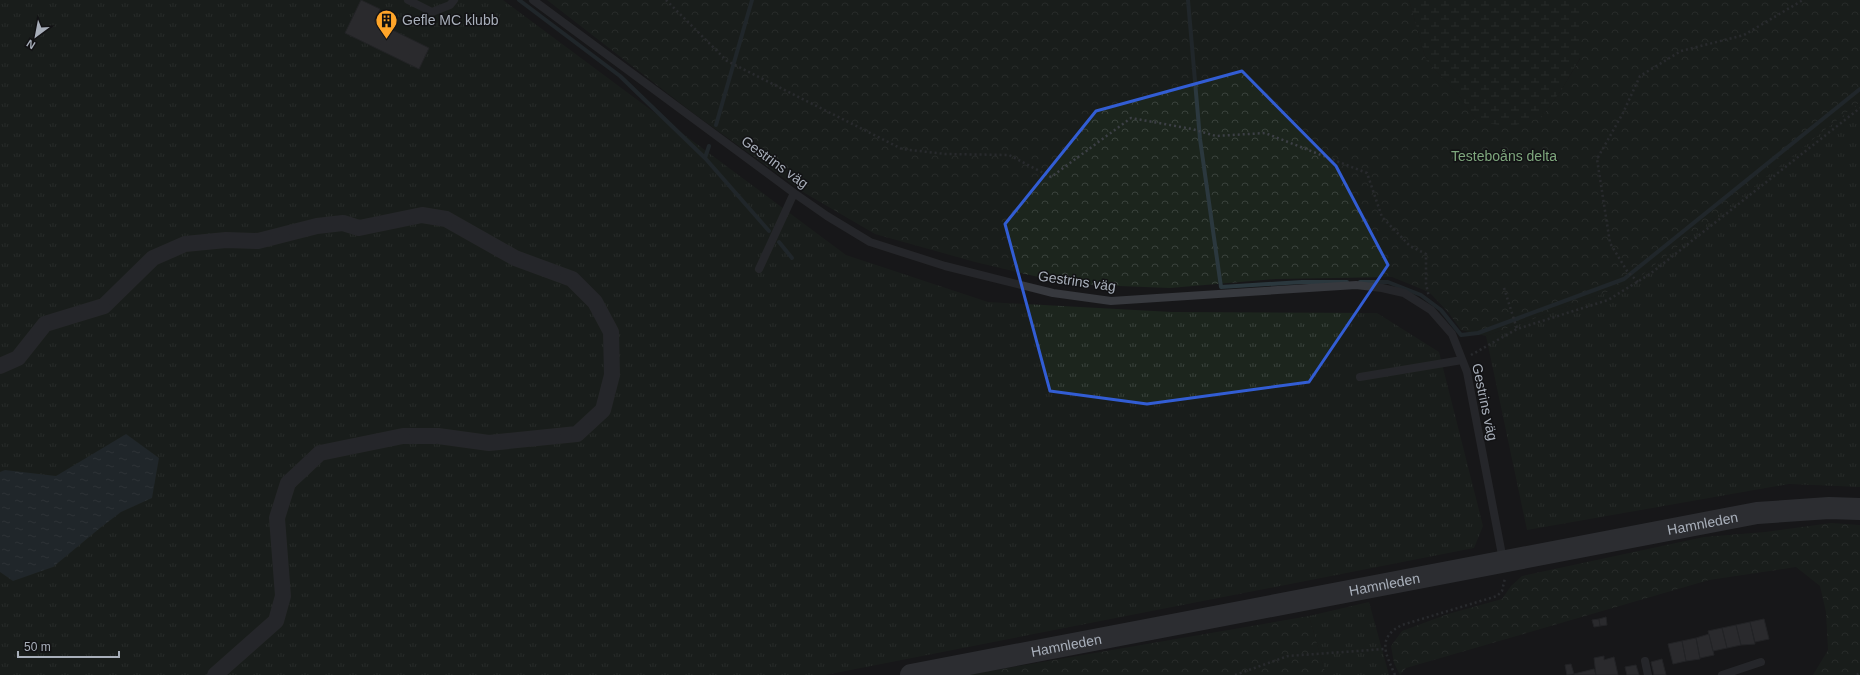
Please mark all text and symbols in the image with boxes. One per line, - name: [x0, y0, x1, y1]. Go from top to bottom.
- building icon: Gefle MC klubb: [374, 7, 400, 40]
- place label: Gefle MC klubb: [402, 12, 499, 28]
- north arrow: [16, 16, 56, 56]
- text: N: [24, 37, 37, 52]
- street label: Gestrins väg: [739, 132, 811, 192]
- park label: Testeboåns delta: [1451, 148, 1557, 164]
- street label: Gestrins väg: [1037, 268, 1117, 294]
- street label: Gestrins väg: [1469, 362, 1501, 442]
- street label: Hamnleden: [1666, 509, 1739, 538]
- street label: Hamnleden: [1348, 570, 1421, 599]
- street label: Hamnleden: [1029, 631, 1103, 660]
- scale bar: [18, 633, 119, 659]
- text: 50 m: [24, 640, 51, 654]

